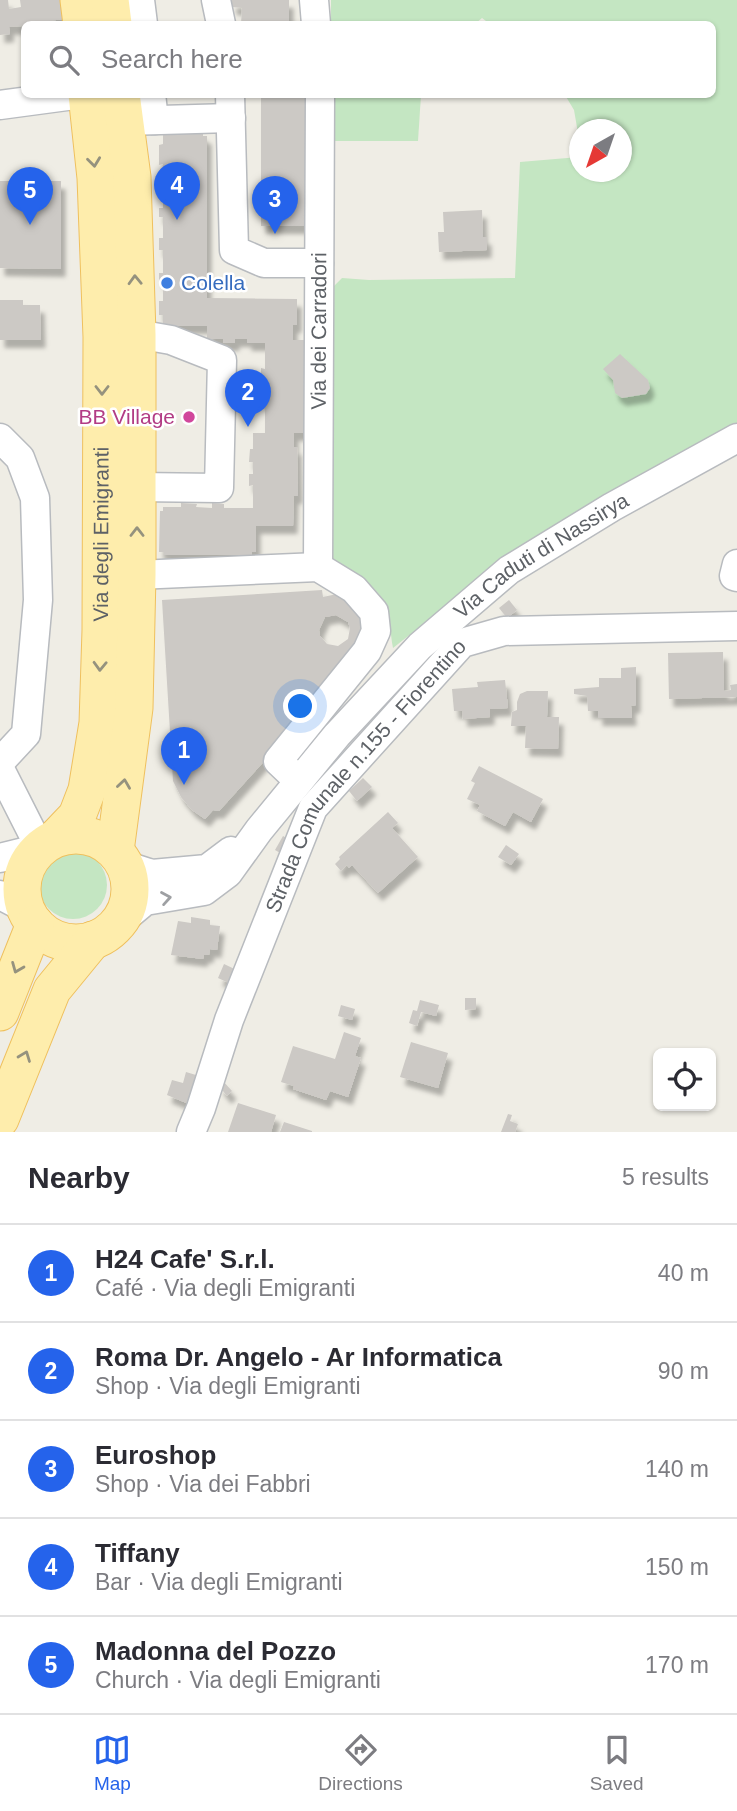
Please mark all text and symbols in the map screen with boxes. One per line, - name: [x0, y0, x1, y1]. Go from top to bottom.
- search box: [21, 21, 716, 98]
- icon: search: [45, 41, 83, 79]
- text: Search here: [101, 44, 243, 74]
- north arrow: [569, 119, 632, 182]
- one-way arrow: [87, 156, 102, 168]
- pin: 4: [154, 162, 200, 220]
- pin: 5: [7, 167, 53, 225]
- pin: 3: [252, 176, 298, 234]
- street label: Via dei Carradori: [307, 252, 330, 410]
- place label: Colella: [181, 271, 246, 294]
- one-way arrow: [128, 275, 143, 286]
- marker: Colella: [159, 275, 175, 291]
- pin: 2: [225, 369, 271, 427]
- one-way arrow: [94, 385, 110, 395]
- place label: BB Village: [78, 405, 175, 428]
- marker: BB Village: [181, 409, 197, 425]
- street label: Via degli Emigranti: [89, 447, 113, 622]
- street label: Via Caduti di Nassirya: [449, 488, 633, 623]
- one-way arrow: [129, 527, 145, 537]
- street label: Strada Comunale n.155 - Fiorentino: [261, 635, 470, 916]
- one-way arrow: [92, 661, 108, 672]
- your location: [283, 689, 317, 723]
- pin: 1: [161, 727, 207, 785]
- one-way arrow: [116, 778, 131, 789]
- one-way arrow: [160, 891, 172, 906]
- one-way arrow: [12, 961, 26, 973]
- map controls: [653, 1048, 716, 1111]
- button: locate: [653, 1048, 716, 1111]
- one-way arrow: [16, 1050, 30, 1062]
- text: Nearby: [28, 1161, 130, 1194]
- text: 5 results: [622, 1164, 709, 1190]
- text: H24 Cafe' S.r.l.: [95, 1244, 275, 1274]
- text: 1: [45, 1260, 57, 1286]
- text: 40 m: [658, 1260, 709, 1286]
- text: Café · Via degli Emigranti: [95, 1275, 355, 1301]
- text: Roma Dr. Angelo - Ar Informatica: [95, 1342, 502, 1372]
- text: 2: [45, 1358, 57, 1384]
- text: 90 m: [658, 1358, 709, 1384]
- text: Shop · Via degli Emigranti: [95, 1373, 361, 1399]
- text: Euroshop: [95, 1440, 216, 1470]
- text: 3: [45, 1456, 57, 1482]
- text: 140 m: [645, 1456, 709, 1482]
- text: Shop · Via dei Fabbri: [95, 1471, 311, 1497]
- text: Tiffany: [95, 1538, 180, 1568]
- text: 4: [45, 1554, 57, 1580]
- text: 150 m: [645, 1554, 709, 1580]
- text: Bar · Via degli Emigranti: [95, 1569, 343, 1595]
- text: Madonna del Pozzo: [95, 1636, 336, 1666]
- text: 5: [45, 1652, 57, 1678]
- text: 170 m: [645, 1652, 709, 1678]
- text: Church · Via degli Emigranti: [95, 1667, 381, 1693]
- tab: Map: [93, 1731, 131, 1795]
- tab: Directions: [318, 1731, 403, 1795]
- tab: Saved: [590, 1731, 644, 1795]

